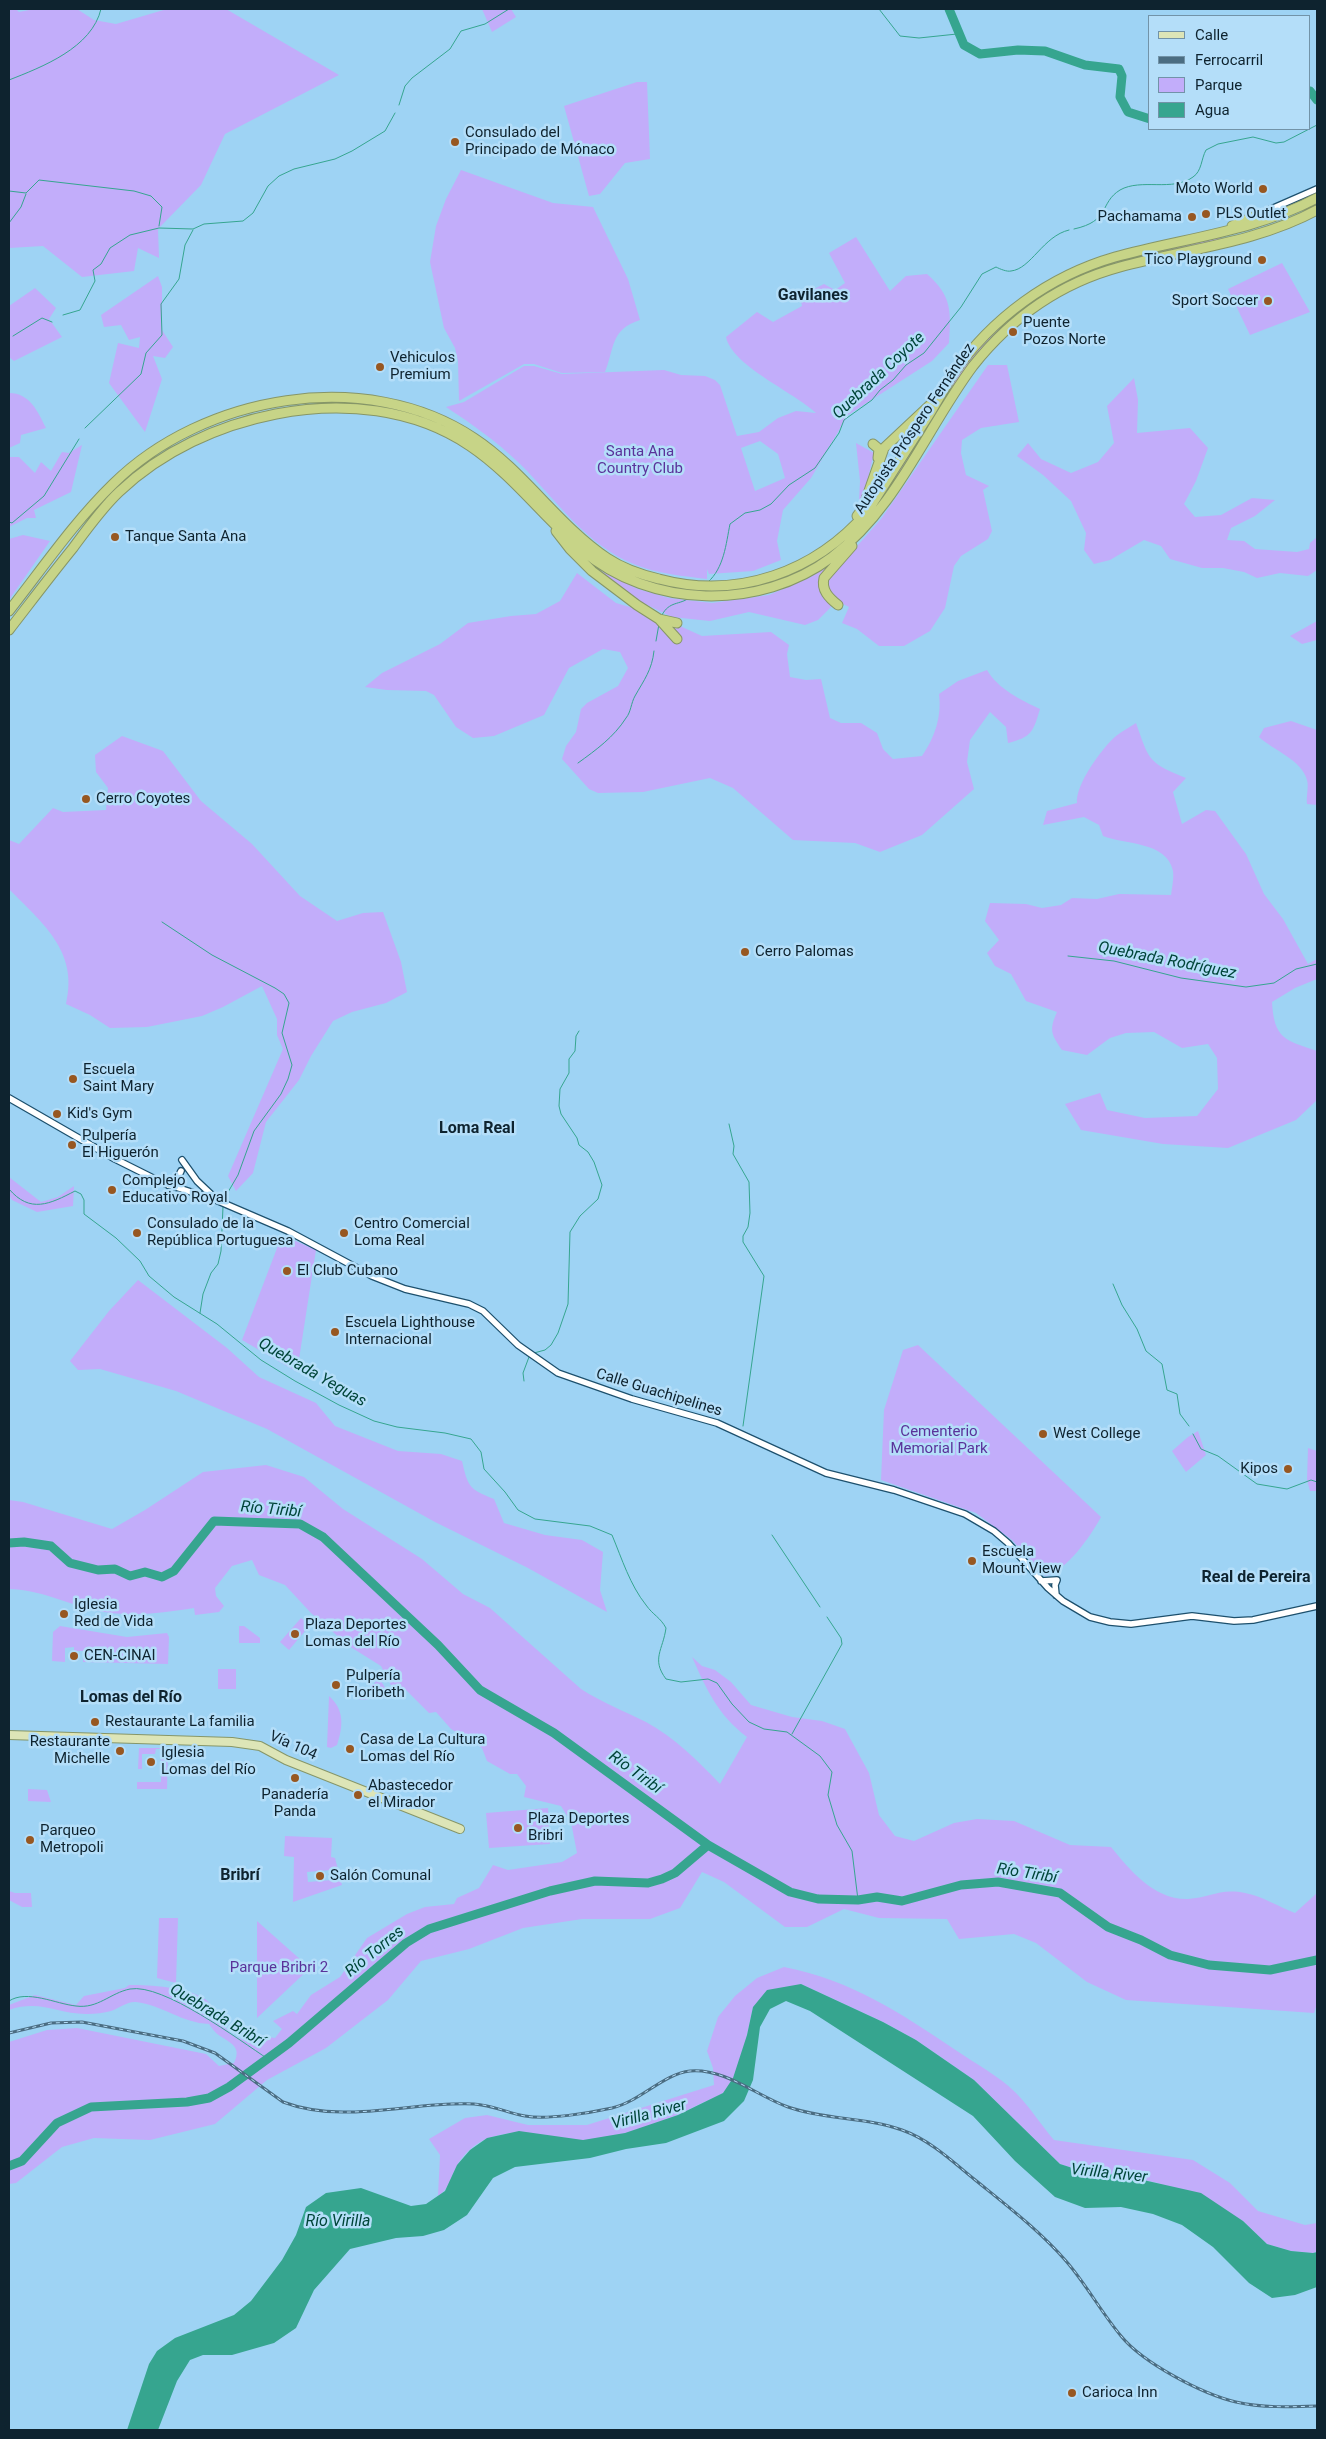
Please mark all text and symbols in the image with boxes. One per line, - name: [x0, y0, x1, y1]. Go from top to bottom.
- legend: [1148, 15, 1311, 130]
- text: Calle: [1195, 26, 1228, 44]
- text: Ferrocarril: [1195, 51, 1263, 69]
- text: Parque: [1195, 76, 1242, 94]
- text: Agua: [1195, 101, 1230, 119]
- place label: Consulado del Principado de Mónaco: [465, 124, 615, 159]
- marker: Consulado del Principado de Mónaco: [449, 136, 461, 148]
- place label: Moto World: [1175, 180, 1253, 198]
- marker: Moto World: [1257, 183, 1269, 195]
- place label: PLS Outlet: [1216, 205, 1286, 223]
- place label: Pachamama: [1098, 208, 1182, 226]
- marker: PLS Outlet: [1200, 208, 1212, 220]
- marker: Pachamama: [1186, 211, 1198, 223]
- place label: Tico Playground: [1144, 251, 1252, 269]
- marker: Tico Playground: [1256, 254, 1268, 266]
- district label: Gavilanes: [778, 286, 848, 306]
- place label: Sport Soccer: [1172, 292, 1258, 310]
- marker: Sport Soccer: [1262, 295, 1274, 307]
- place label: Puente Pozos Norte: [1023, 314, 1106, 349]
- marker: Puente Pozos Norte: [1007, 326, 1019, 338]
- water label: Quebrada Coyote: [829, 328, 929, 424]
- street label: Autopista Próspero Fernández: [851, 340, 979, 518]
- place label: Vehiculos Premium: [390, 349, 455, 384]
- marker: Vehiculos Premium: [374, 361, 386, 373]
- park label: Santa Ana Country Club: [597, 443, 683, 478]
- place label: Tanque Santa Ana: [125, 528, 246, 546]
- marker: Tanque Santa Ana: [109, 531, 121, 543]
- place label: Cerro Coyotes: [96, 790, 190, 808]
- marker: Cerro Coyotes: [80, 793, 92, 805]
- water label: Quebrada Rodríguez: [1096, 938, 1238, 984]
- place label: Cerro Palomas: [755, 943, 854, 961]
- marker: Cerro Palomas: [739, 946, 751, 958]
- place label: Escuela Saint Mary: [83, 1061, 154, 1096]
- marker: Escuela Saint Mary: [67, 1073, 79, 1085]
- place label: Kid's Gym: [67, 1105, 132, 1123]
- marker: Kid's Gym: [51, 1108, 63, 1120]
- district label: Loma Real: [439, 1119, 515, 1139]
- place label: Pulpería El Higuerón: [82, 1127, 159, 1162]
- marker: Pulpería El Higuerón: [66, 1139, 78, 1151]
- place label: Complejo Educativo Royal: [122, 1172, 228, 1207]
- marker: Complejo Educativo Royal: [106, 1184, 118, 1196]
- place label: Consulado de la República Portuguesa: [147, 1215, 293, 1250]
- place label: Centro Comercial Loma Real: [354, 1215, 470, 1250]
- marker: Consulado de la República Portuguesa: [131, 1227, 143, 1239]
- marker: Centro Comercial Loma Real: [338, 1227, 350, 1239]
- place label: El Club Cubano: [297, 1262, 398, 1280]
- marker: El Club Cubano: [281, 1265, 293, 1277]
- place label: Escuela Lighthouse Internacional: [345, 1314, 475, 1349]
- marker: Escuela Lighthouse Internacional: [329, 1326, 341, 1338]
- water label: Quebrada Yeguas: [255, 1334, 369, 1412]
- street label: Calle Guachipelines: [594, 1365, 724, 1421]
- park label: Cementerio Memorial Park: [890, 1423, 988, 1458]
- place label: West College: [1053, 1425, 1140, 1443]
- marker: West College: [1037, 1428, 1049, 1440]
- place label: Kipos: [1240, 1460, 1278, 1478]
- marker: Kipos: [1282, 1463, 1294, 1475]
- water label: Río Tiribí: [240, 1498, 302, 1522]
- place label: Escuela Mount View: [982, 1543, 1061, 1578]
- marker: Escuela Mount View: [966, 1555, 978, 1567]
- district label: Real de Pereira: [1202, 1568, 1310, 1588]
- place label: Iglesia Red de Vida: [74, 1596, 153, 1631]
- marker: Iglesia Red de Vida: [58, 1608, 70, 1620]
- place label: Plaza Deportes Lomas del Río: [305, 1616, 406, 1651]
- marker: Plaza Deportes Lomas del Río: [289, 1628, 301, 1640]
- place label: CEN-CINAI: [84, 1647, 156, 1665]
- marker: CEN-CINAI: [68, 1650, 80, 1662]
- place label: Pulpería Floribeth: [346, 1667, 405, 1702]
- marker: Pulpería Floribeth: [330, 1679, 342, 1691]
- district label: Lomas del Río: [80, 1688, 182, 1708]
- place label: Restaurante La familia: [105, 1713, 255, 1731]
- marker: Restaurante La familia: [89, 1716, 101, 1728]
- street label: Vía 104: [266, 1728, 320, 1764]
- place label: Casa de La Cultura Lomas del Río: [360, 1731, 485, 1766]
- place label: Restaurante Michelle: [30, 1733, 110, 1768]
- marker: Casa de La Cultura Lomas del Río: [344, 1743, 356, 1755]
- place label: Iglesia Lomas del Río: [161, 1744, 256, 1779]
- marker: Restaurante Michelle: [114, 1745, 126, 1757]
- water label: Río Tiribí: [605, 1747, 665, 1799]
- marker: Iglesia Lomas del Río: [145, 1756, 157, 1768]
- marker: Panadería Panda: [289, 1772, 301, 1784]
- place label: Abastecedor el Mirador: [368, 1777, 453, 1812]
- place label: Panadería Panda: [261, 1786, 329, 1821]
- marker: Abastecedor el Mirador: [352, 1789, 364, 1801]
- place label: Plaza Deportes Bribri: [528, 1810, 629, 1845]
- place label: Parqueo Metropoli: [40, 1822, 104, 1857]
- marker: Plaza Deportes Bribri: [512, 1822, 524, 1834]
- marker: Parqueo Metropoli: [24, 1834, 36, 1846]
- water label: Río Tiribí: [995, 1860, 1059, 1888]
- district label: Bribrí: [220, 1866, 260, 1886]
- place label: Salón Comunal: [330, 1867, 431, 1885]
- marker: Salón Comunal: [314, 1870, 326, 1882]
- water label: Río Torres: [342, 1922, 408, 1982]
- park label: Parque Bribri 2: [230, 1959, 328, 1977]
- water label: Quebrada Bribrí: [166, 1980, 268, 2052]
- water label: Virilla River: [609, 2096, 689, 2134]
- water label: Virilla River: [1070, 2160, 1148, 2188]
- water label: Río Virilla: [306, 2212, 370, 2232]
- place label: Carioca Inn: [1082, 2384, 1158, 2402]
- marker: Carioca Inn: [1066, 2387, 1078, 2399]

